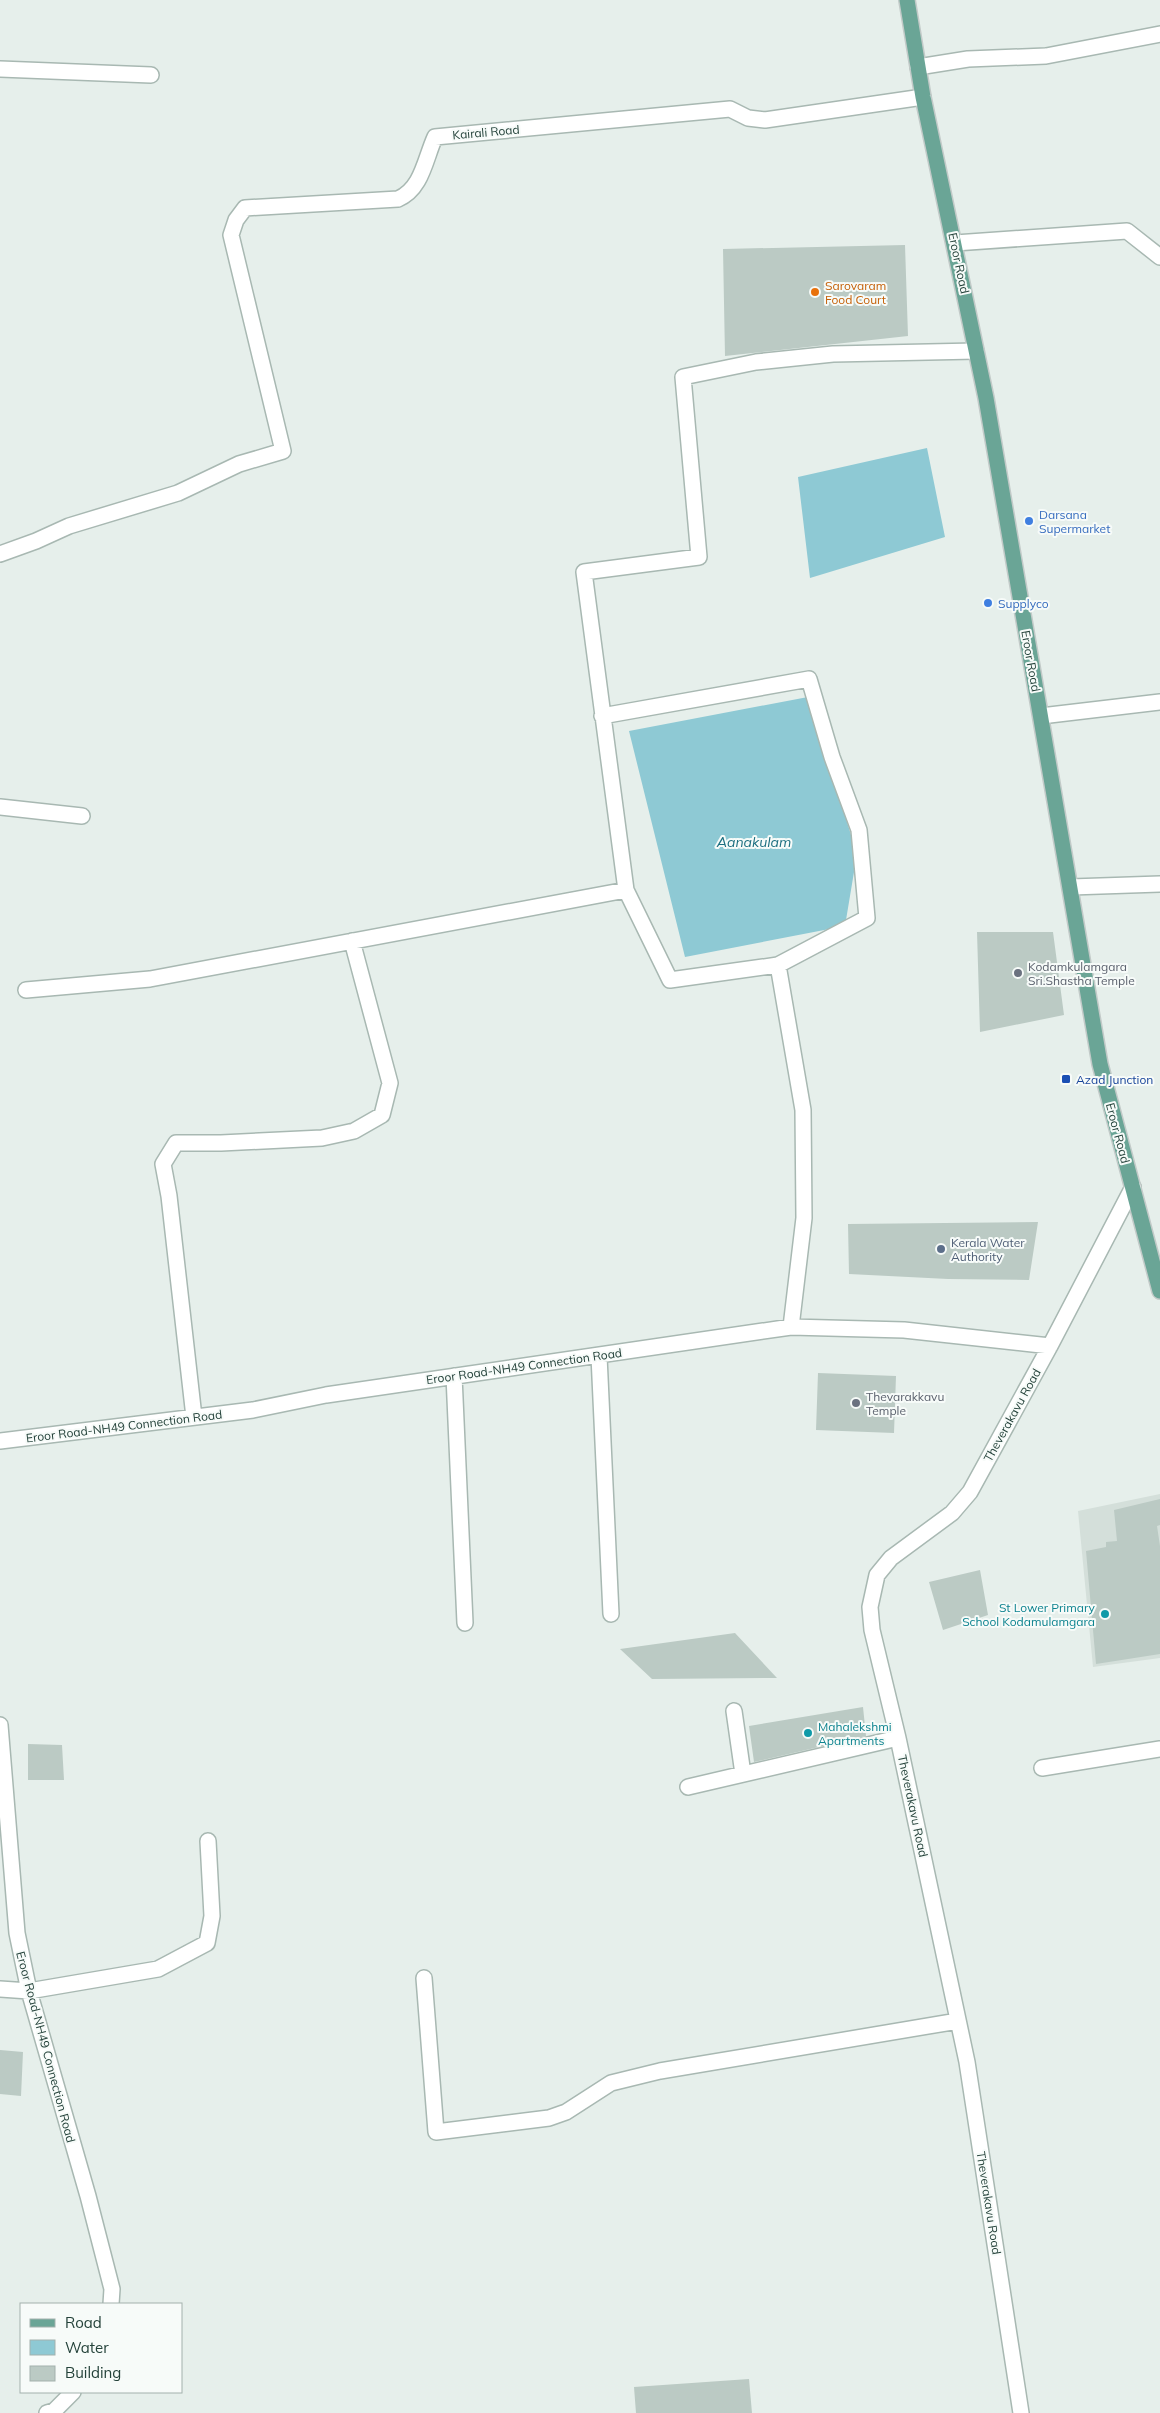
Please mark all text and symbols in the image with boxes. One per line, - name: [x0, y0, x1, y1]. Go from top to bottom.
- street label: Kairali Road: [452, 122, 520, 142]
- street label: Eroor Road: [945, 231, 973, 295]
- place label: Sarovaram Food Court: [825, 278, 886, 307]
- marker: Sarovaram Food Court: [809, 286, 821, 298]
- place label: Darsana Supermarket: [1039, 507, 1110, 536]
- marker: Darsana Supermarket: [1023, 515, 1035, 527]
- place label: Supplyco: [998, 596, 1049, 611]
- marker: Supplyco: [982, 597, 994, 609]
- street label: Eroor Road: [1018, 629, 1044, 693]
- water label: Aanakulam: [716, 833, 791, 851]
- place label: Kodamkulamgara Sri.Shastha Temple: [1028, 959, 1135, 988]
- marker: Kodamkulamgara Sri.Shastha Temple: [1012, 967, 1024, 979]
- place label: Azad Junction: [1076, 1072, 1153, 1087]
- marker: Azad Junction: [1060, 1073, 1072, 1085]
- street label: Eroor Road: [1103, 1101, 1133, 1165]
- place label: Kerala Water Authority: [951, 1235, 1025, 1264]
- marker: Kerala Water Authority: [935, 1243, 947, 1255]
- street label: Eroor Road-NH49 Connection Road: [425, 1345, 623, 1387]
- street label: Theverakavu Road: [980, 1366, 1044, 1464]
- place label: Thevarakkavu Temple: [866, 1389, 944, 1418]
- marker: Thevarakkavu Temple: [850, 1397, 862, 1409]
- street label: Eroor Road-NH49 Connection Road: [25, 1407, 223, 1445]
- place label: St Lower Primary School Kodamulamgara: [962, 1600, 1096, 1629]
- marker: St Lower Primary School Kodamulamgara: [1099, 1608, 1111, 1620]
- place label: Mahalekshmi Apartments: [818, 1719, 892, 1748]
- marker: Mahalekshmi Apartments: [802, 1727, 814, 1739]
- street label: Theverakavu Road: [895, 1754, 931, 1858]
- street label: Eroor Road-NH49 Connection Road: [13, 1950, 79, 2144]
- street label: Theverakavu Road: [973, 2150, 1005, 2256]
- legend: [20, 2303, 182, 2393]
- text: Road: [65, 2313, 102, 2332]
- text: Water: [65, 2338, 109, 2357]
- text: Building: [65, 2363, 121, 2382]

